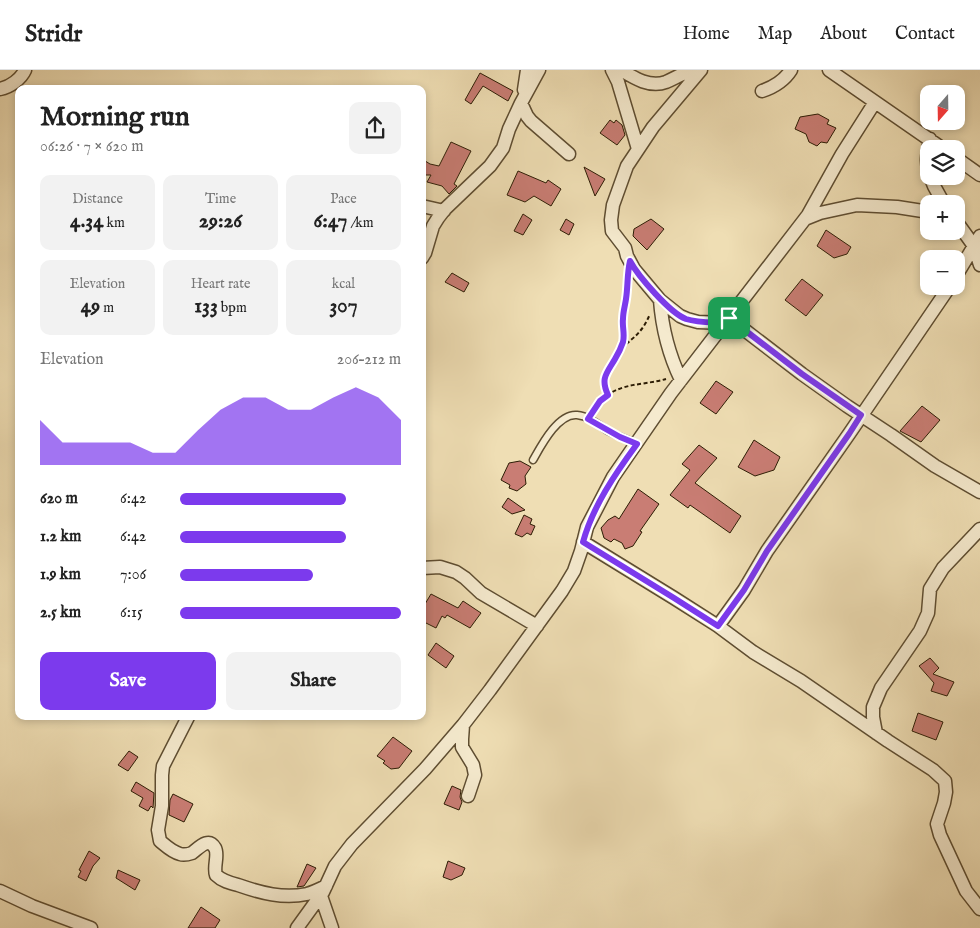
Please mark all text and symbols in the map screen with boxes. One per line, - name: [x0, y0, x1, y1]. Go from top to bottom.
- text: Stridr: [25, 19, 82, 50]
- text: Home: [683, 23, 730, 46]
- text: Map: [758, 23, 792, 46]
- text: About: [820, 23, 867, 46]
- text: Contact: [895, 23, 955, 46]
- north arrow: [920, 85, 965, 130]
- map controls: [920, 85, 965, 295]
- text: Morning run: [40, 100, 190, 135]
- button: share: [349, 102, 401, 154]
- text: 06:26 · 7 × 620 m: [40, 137, 144, 157]
- button: layers: [920, 140, 965, 185]
- text: Distance: [72, 190, 123, 208]
- text: Time: [205, 190, 236, 208]
- text: Pace: [330, 190, 357, 208]
- button: +: [920, 195, 965, 240]
- text: 4.34: [70, 208, 104, 235]
- text: 29:26: [199, 208, 242, 235]
- text: 6:47: [313, 208, 347, 235]
- text: km: [104, 214, 125, 232]
- text: /km: [347, 214, 374, 232]
- button: −: [920, 250, 965, 295]
- text: Elevation: [70, 275, 125, 293]
- text: Heart rate: [191, 275, 250, 293]
- text: kcal: [332, 275, 355, 293]
- text: 49: [81, 293, 100, 320]
- text: 133: [194, 293, 218, 320]
- text: 307: [330, 293, 357, 320]
- pin: [708, 297, 750, 339]
- text: m: [100, 299, 114, 317]
- text: bpm: [218, 299, 247, 317]
- icon: arrive: [715, 304, 743, 332]
- text: Elevation: [40, 350, 103, 370]
- text: 206–212 m: [337, 350, 401, 370]
- text: 620 m: [40, 489, 78, 509]
- text: 6:42: [120, 489, 146, 509]
- text: 1.2 km: [40, 527, 81, 547]
- text: 6:42: [120, 527, 146, 547]
- text: 1.9 km: [40, 565, 81, 585]
- text: 7:06: [120, 565, 146, 585]
- text: 2.5 km: [40, 603, 81, 623]
- text: 6:15: [120, 603, 143, 623]
- button: Save: [40, 652, 216, 710]
- button: Share: [226, 652, 401, 710]

